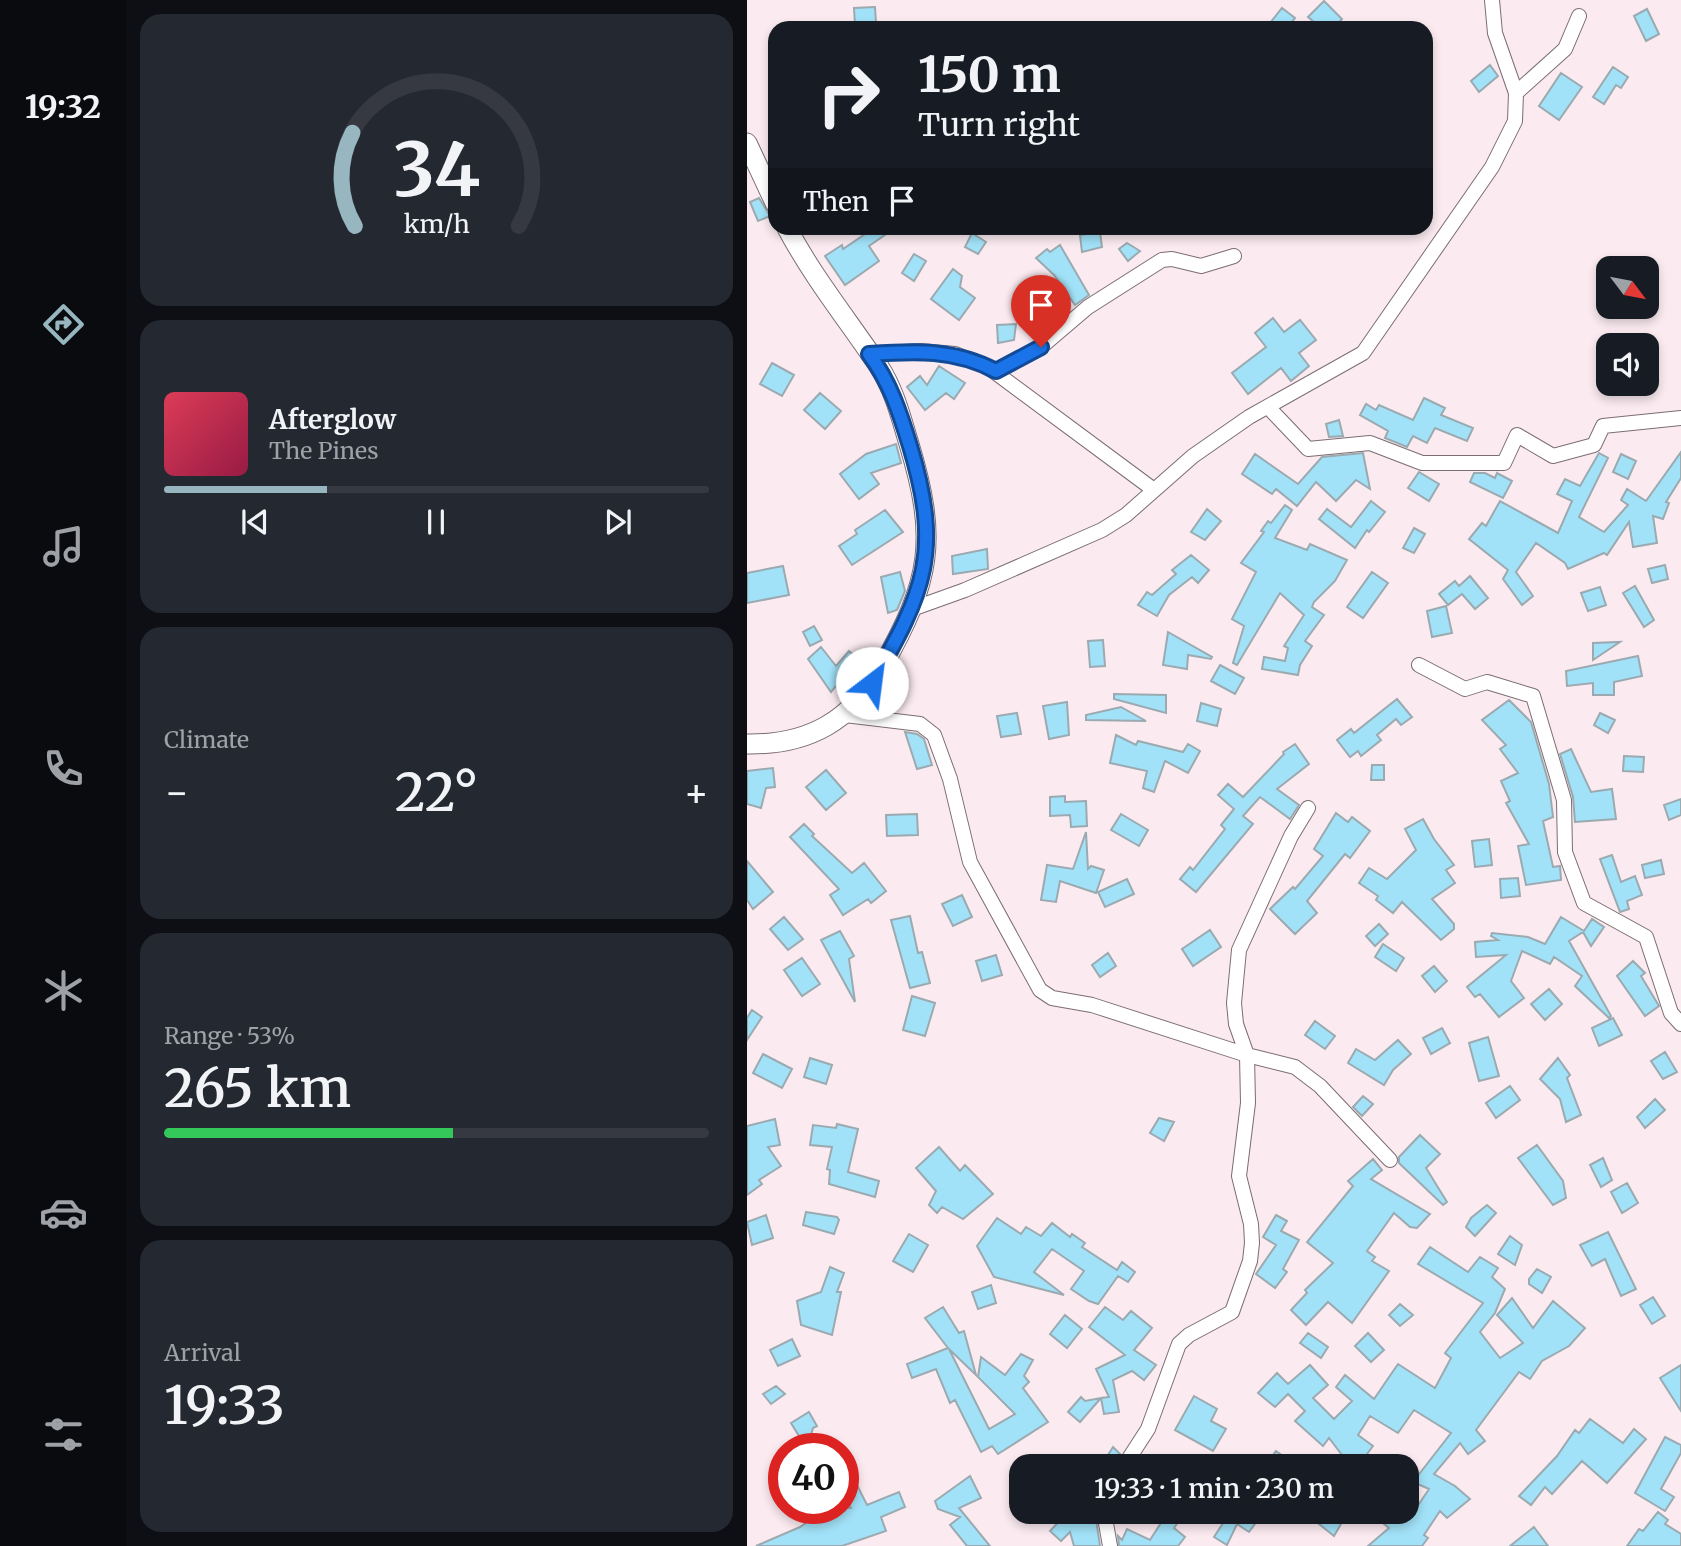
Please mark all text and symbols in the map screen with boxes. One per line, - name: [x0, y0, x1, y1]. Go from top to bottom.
- text: 150 m: [918, 44, 1061, 105]
- icon: right: [803, 49, 894, 140]
- text: 19:32: [25, 87, 101, 127]
- text: Turn right: [918, 105, 1080, 145]
- text: 34: [393, 125, 480, 217]
- icon: arrive: [883, 182, 921, 220]
- text: Then: [803, 185, 869, 218]
- text: km/h: [403, 208, 470, 240]
- north arrow: [1596, 256, 1659, 318]
- map controls: [1596, 256, 1659, 396]
- pin: [1011, 275, 1071, 347]
- icon: arrive: [1022, 286, 1060, 324]
- icon: directions: [39, 300, 88, 349]
- button: sound: [1596, 333, 1659, 396]
- text: Afterglow: [269, 403, 396, 436]
- text: The Pines: [269, 436, 379, 465]
- icon: previous: [236, 503, 274, 541]
- icon: pause: [417, 503, 455, 541]
- icon: next: [599, 503, 637, 541]
- icon: music: [39, 522, 88, 571]
- position arrow: [835, 646, 909, 720]
- text: Climate: [164, 725, 249, 754]
- icon: phone: [39, 744, 88, 793]
- text: 22°: [395, 760, 478, 825]
- text: −: [164, 769, 189, 816]
- text: +: [684, 769, 709, 816]
- icon: climate: [39, 966, 88, 1015]
- text: Range · 53%: [164, 1021, 295, 1050]
- text: 265 km: [164, 1056, 351, 1121]
- icon: car: [39, 1188, 88, 1237]
- text: Arrival: [164, 1338, 241, 1367]
- text: 19:33: [164, 1373, 285, 1438]
- icon: filters: [39, 1410, 88, 1459]
- speed limit sign: 40: [768, 1433, 859, 1524]
- text: 19:33 · 1 min · 230 m: [1094, 1472, 1334, 1505]

